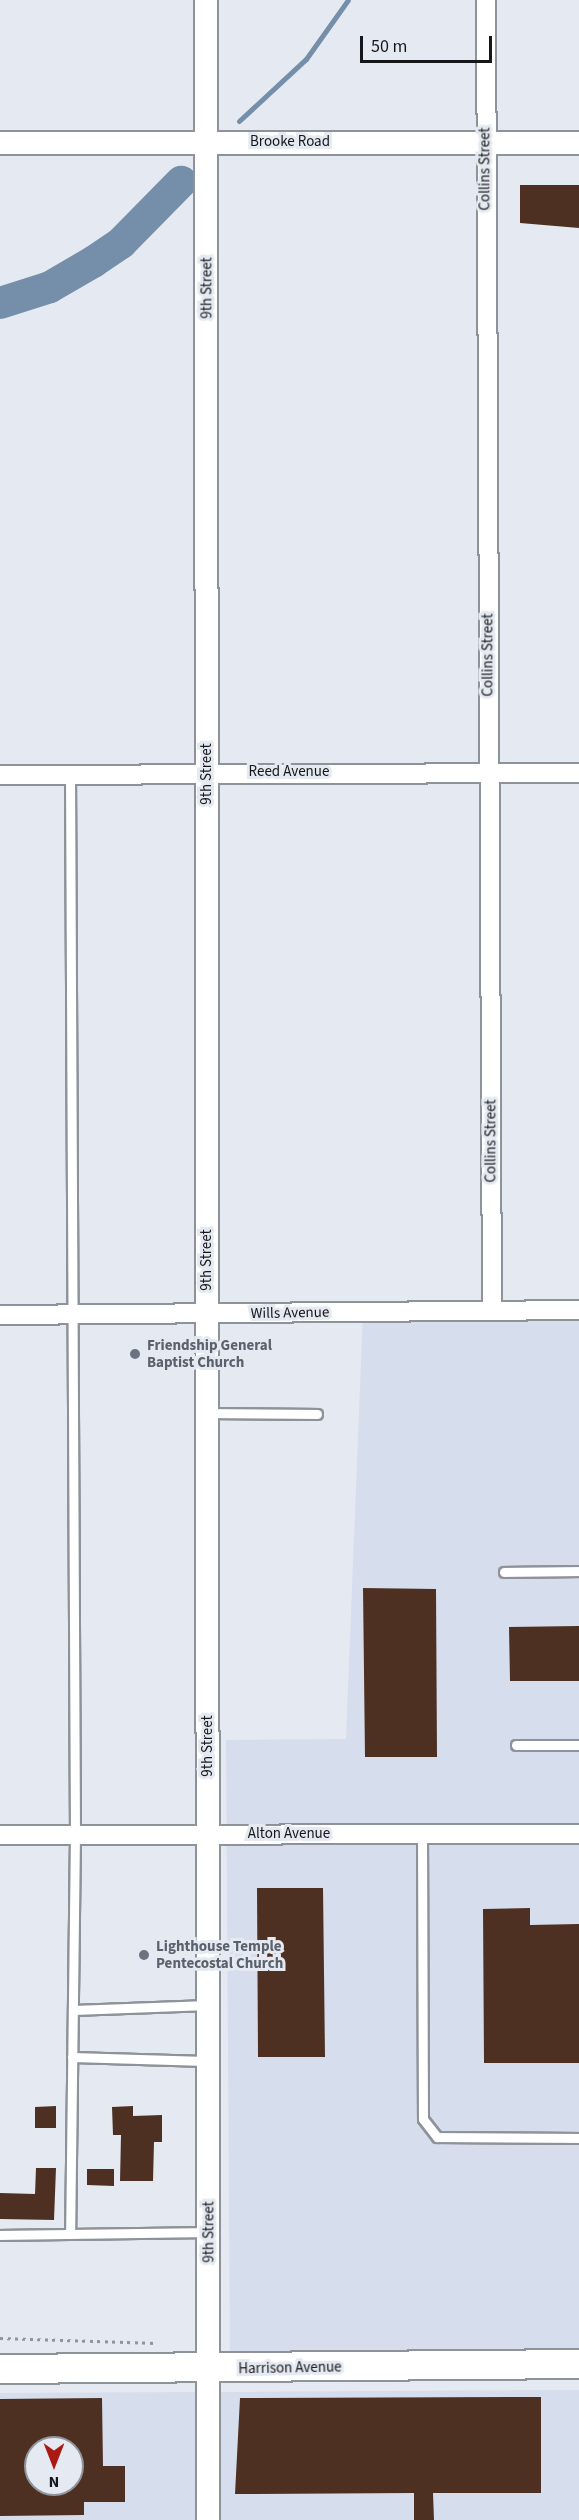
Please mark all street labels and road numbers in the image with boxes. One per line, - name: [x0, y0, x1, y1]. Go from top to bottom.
- street label: Collins Street: [476, 127, 494, 211]
- street label: Brooke Road: [250, 133, 330, 151]
- street label: 9th Street: [198, 257, 216, 319]
- street label: Collins Street: [479, 613, 497, 697]
- street label: 9th Street: [198, 743, 216, 805]
- street label: Reed Avenue: [249, 763, 329, 781]
- street label: Collins Street: [482, 1099, 500, 1183]
- street label: 9th Street: [198, 1229, 216, 1291]
- street label: Wills Avenue: [251, 1303, 329, 1323]
- street label: 9th Street: [199, 1715, 217, 1777]
- street label: Alton Avenue: [248, 1825, 330, 1843]
- street label: 9th Street: [200, 2201, 218, 2263]
- street label: Harrison Avenue: [238, 2358, 342, 2378]

